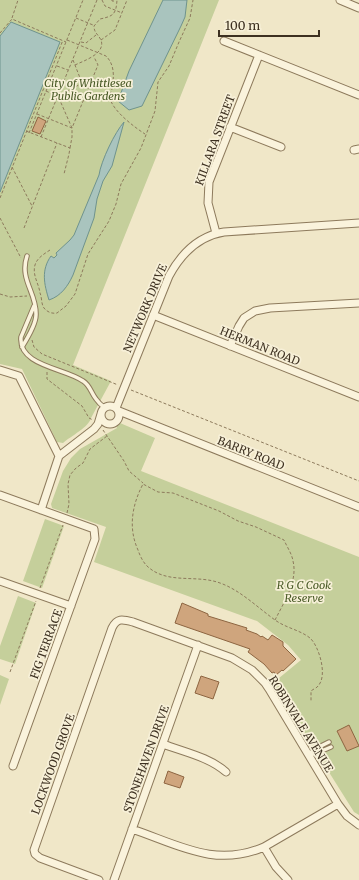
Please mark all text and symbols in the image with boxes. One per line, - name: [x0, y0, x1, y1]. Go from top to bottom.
- scale bar: [219, 12, 319, 38]
- text: 100 m: [225, 18, 260, 33]
- park label: City of Whittlesea Public Gardens: [44, 76, 132, 103]
- street label: KILLARA STREET: [192, 92, 238, 187]
- street label: NETWORK DRIVE: [120, 262, 170, 354]
- street label: HERMAN ROAD: [218, 324, 302, 368]
- street label: BARRY ROAD: [215, 433, 287, 473]
- park label: R G C Cook Reserve: [277, 578, 331, 605]
- street label: FIG TERRACE: [27, 607, 65, 681]
- street label: ROBINVALE AVENUE: [266, 673, 336, 775]
- street label: STONEHAVEN DRIVE: [120, 703, 172, 815]
- street label: LOCKWOOD GROVE: [28, 712, 78, 816]

